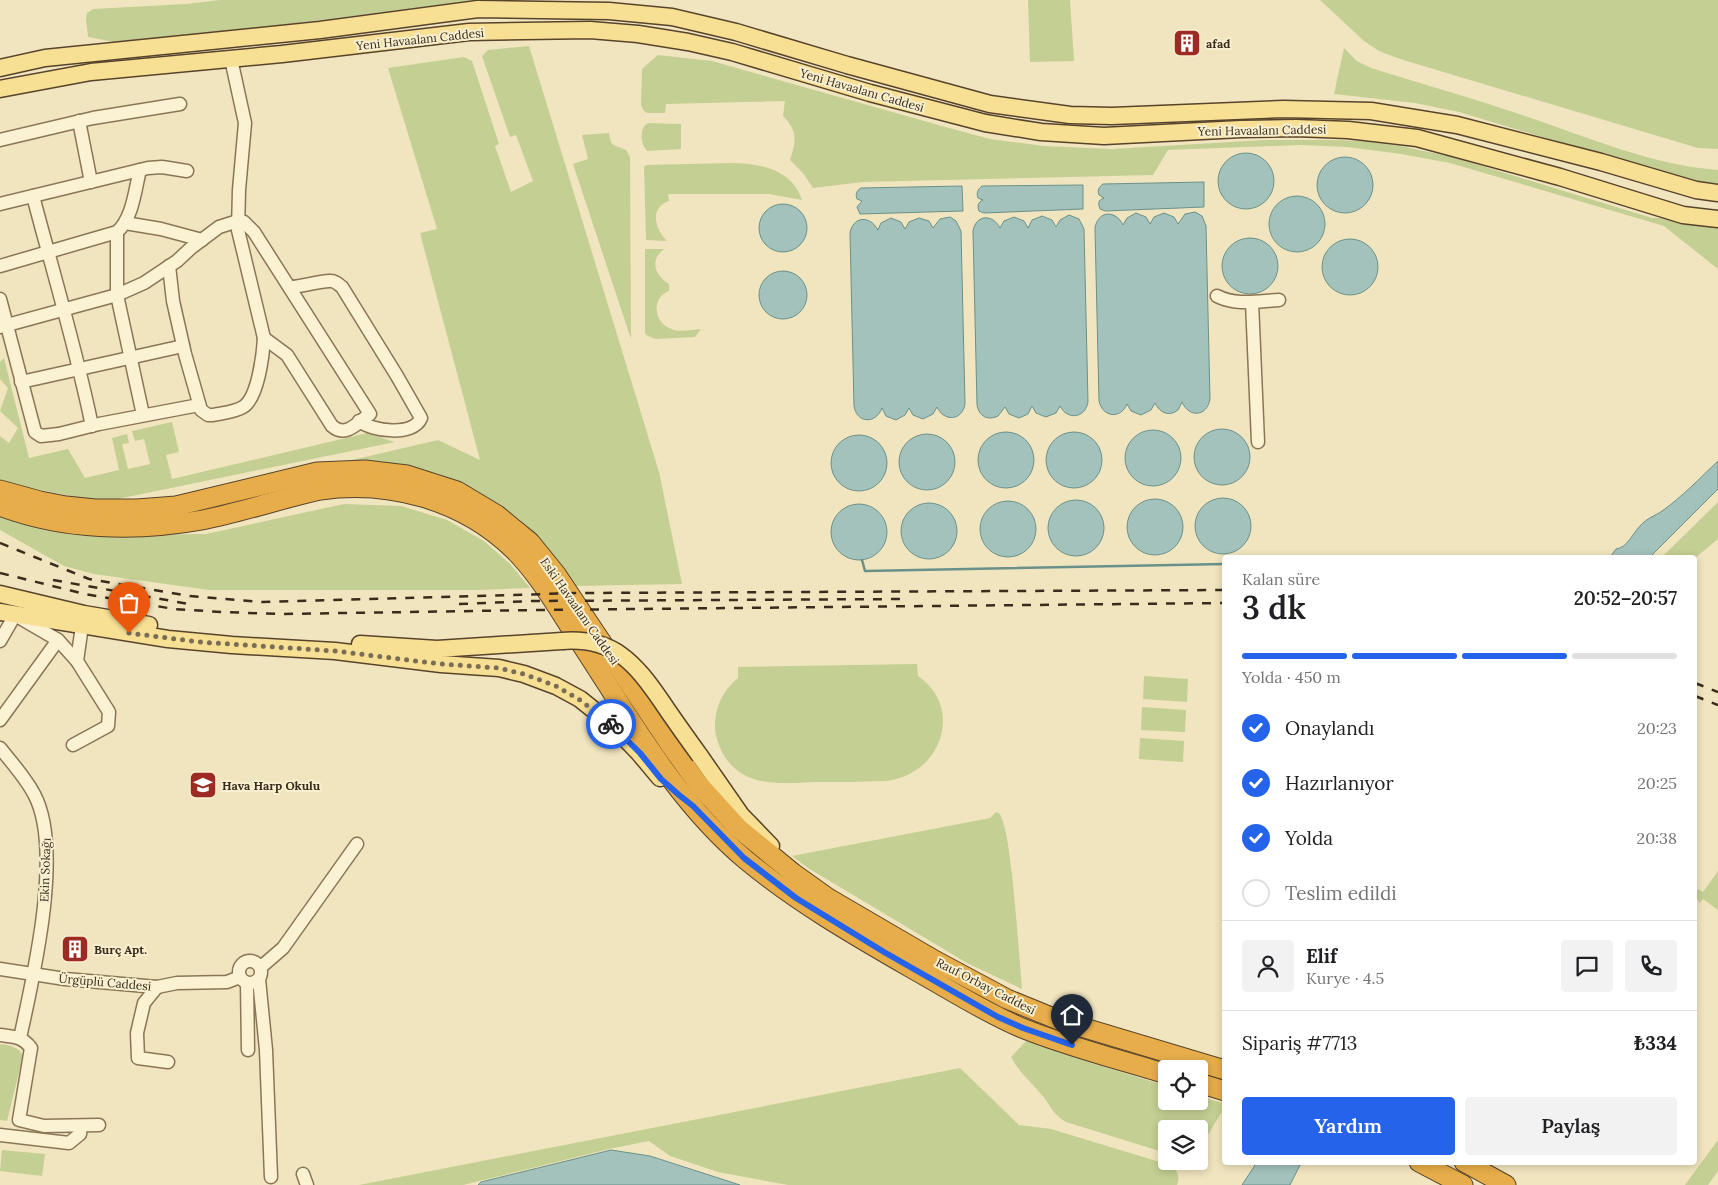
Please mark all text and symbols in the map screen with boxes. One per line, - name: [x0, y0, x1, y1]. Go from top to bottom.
- street label: Yeni Havaalanı Caddesi: [354, 25, 485, 53]
- building icon: afad: [1172, 28, 1202, 58]
- place label: afad: [1206, 36, 1230, 51]
- street label: Yeni Havaalanı Caddesi: [797, 65, 926, 115]
- street label: Yeni Havaalanı Caddesi: [1197, 121, 1326, 139]
- street label: Eski Havaalanı Caddesi: [537, 555, 623, 667]
- text: Kalan süre: [1242, 569, 1320, 589]
- pin: [108, 582, 150, 633]
- text: 20:52–20:57: [1574, 586, 1677, 610]
- text: 3 dk: [1242, 587, 1306, 628]
- icon: bag: [115, 589, 143, 617]
- text: Yolda · 450 m: [1242, 667, 1341, 687]
- courier: [586, 699, 636, 749]
- icon: bike: [597, 710, 625, 738]
- icon: check: [1242, 714, 1270, 742]
- text: Onaylandı: [1285, 716, 1374, 740]
- text: 20:23: [1637, 718, 1677, 738]
- icon: check: [1242, 769, 1270, 797]
- school or university icon: Hava Harp Okulu: [188, 770, 218, 800]
- text: Hazırlanıyor: [1285, 771, 1394, 795]
- text: 20:25: [1637, 773, 1677, 793]
- place label: Hava Harp Okulu: [222, 778, 321, 793]
- icon: check: [1242, 824, 1270, 852]
- text: Yolda: [1285, 826, 1333, 850]
- text: 20:38: [1637, 828, 1677, 848]
- street label: Ekin Sokağı: [36, 838, 54, 902]
- text: Teslim edildi: [1285, 881, 1397, 905]
- building icon: Burç Apt.: [60, 934, 90, 964]
- button: person: [1242, 940, 1294, 992]
- button: chat: [1561, 940, 1613, 992]
- button: phone: [1625, 940, 1677, 992]
- place label: Burç Apt.: [94, 942, 147, 957]
- text: Elif: [1306, 944, 1337, 968]
- street label: Rauf Orbay Caddesi: [934, 954, 1038, 1018]
- text: Kurye · 4.5: [1306, 968, 1384, 988]
- street label: Ürgüplü Caddesi: [58, 970, 152, 994]
- pin: [1051, 994, 1093, 1045]
- icon: home: [1058, 1001, 1086, 1029]
- text: Sipariş #7713: [1242, 1031, 1357, 1055]
- text: ₺334: [1634, 1031, 1677, 1055]
- map controls: [1158, 1060, 1208, 1170]
- button: locate: [1158, 1060, 1208, 1110]
- button: Yardım: [1242, 1097, 1455, 1155]
- button: Paylaş: [1465, 1097, 1677, 1155]
- button: layers: [1158, 1120, 1208, 1170]

